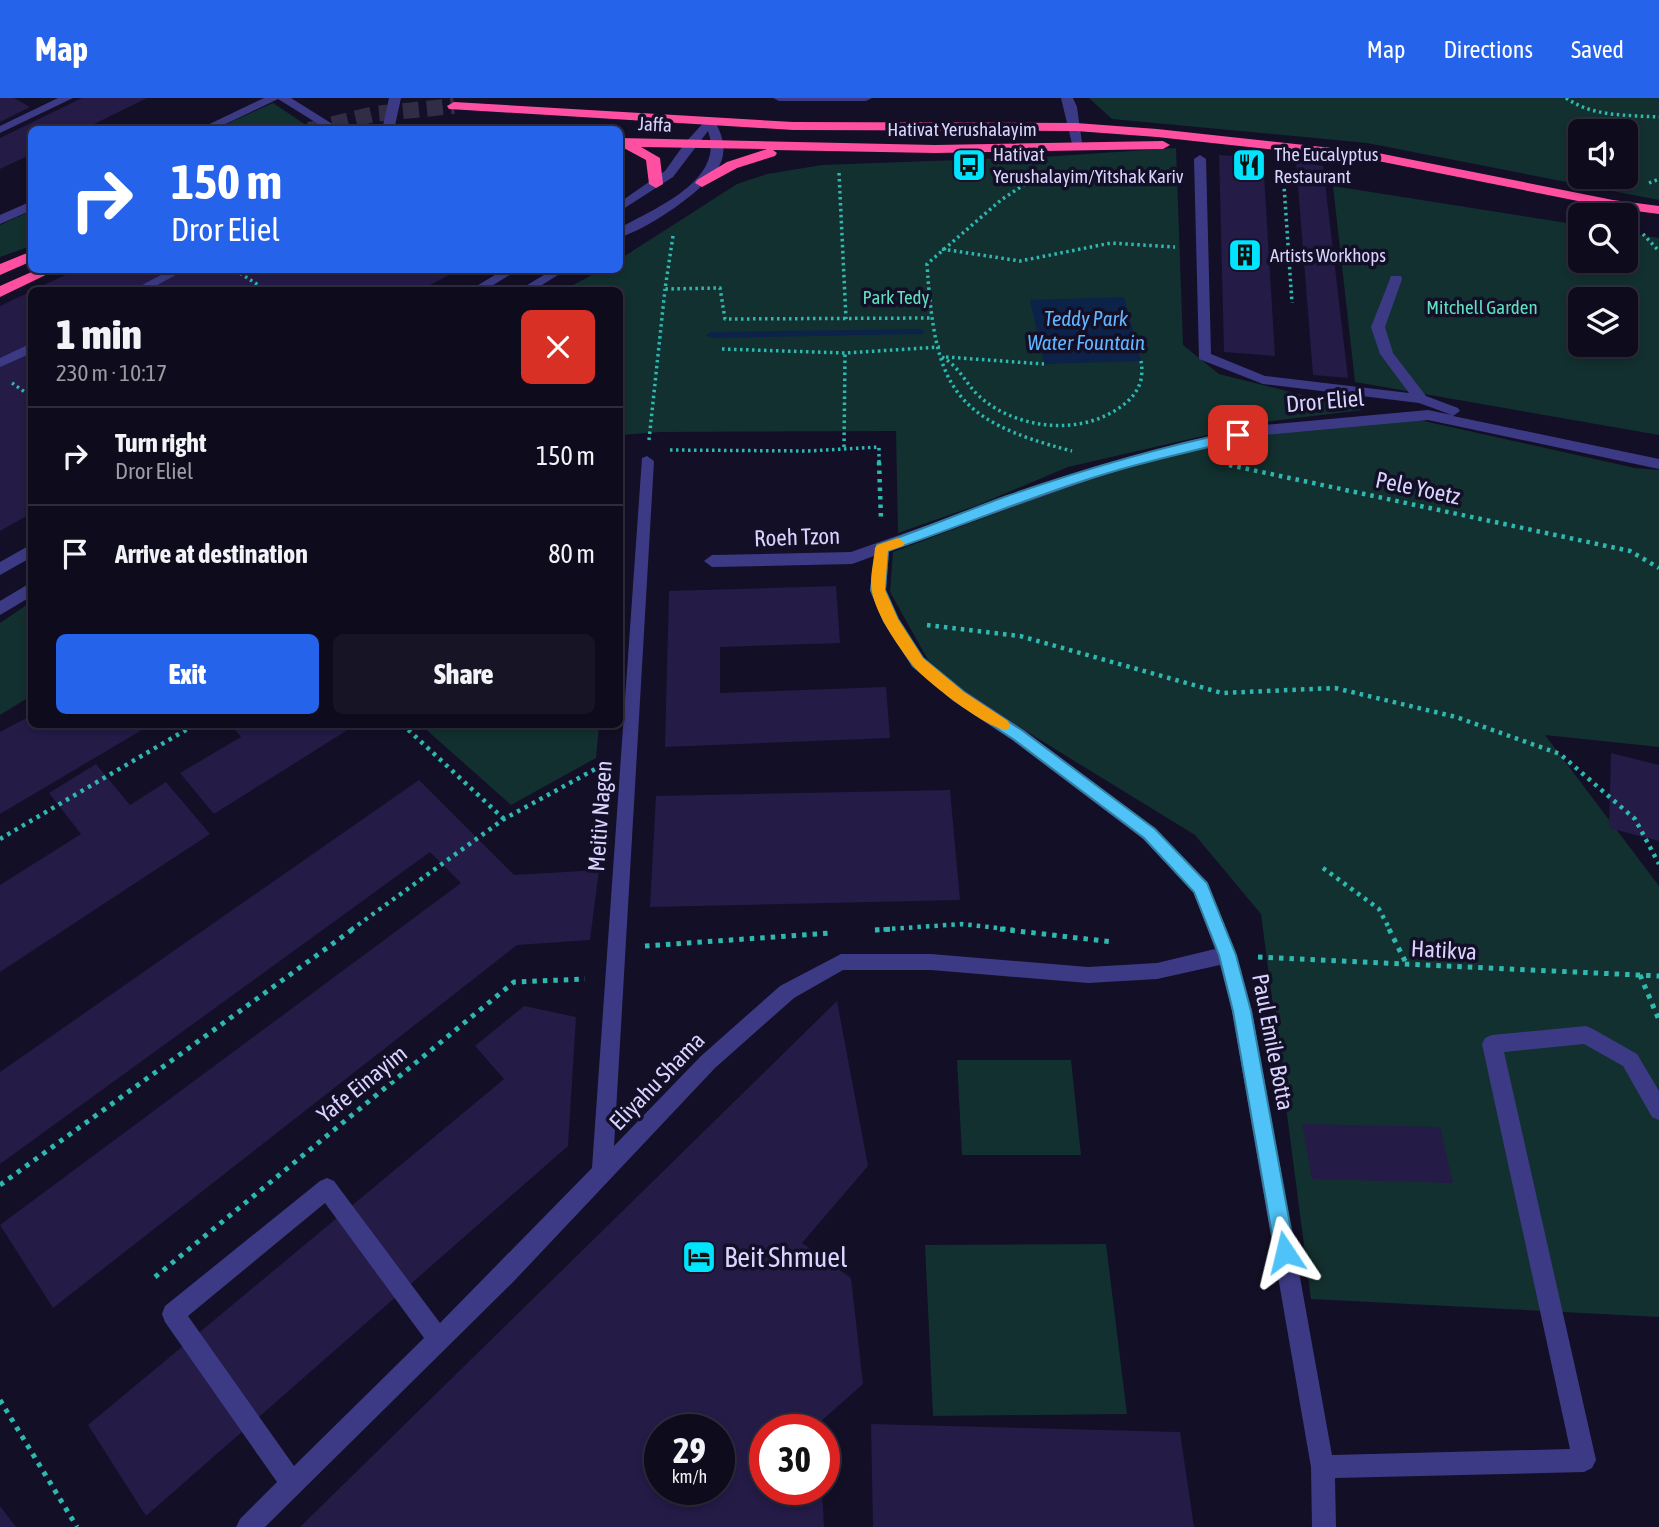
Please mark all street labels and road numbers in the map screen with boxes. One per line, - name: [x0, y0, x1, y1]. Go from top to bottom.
- street label: Jaffa: [637, 112, 673, 136]
- street label: Hativat Yerushalayim: [887, 118, 1037, 140]
- street label: Dror Eliel: [1285, 385, 1365, 417]
- street label: Pele Yoetz: [1373, 466, 1463, 510]
- street label: Roeh Tzon: [753, 523, 841, 551]
- street label: Meitiv Nagen: [583, 760, 617, 872]
- street label: Hatikva: [1410, 935, 1478, 965]
- street label: Paul Emile Botta: [1247, 971, 1299, 1113]
- street label: Eliyahu Shama: [604, 1027, 710, 1135]
- street label: Yafe Einayim: [312, 1040, 412, 1128]

